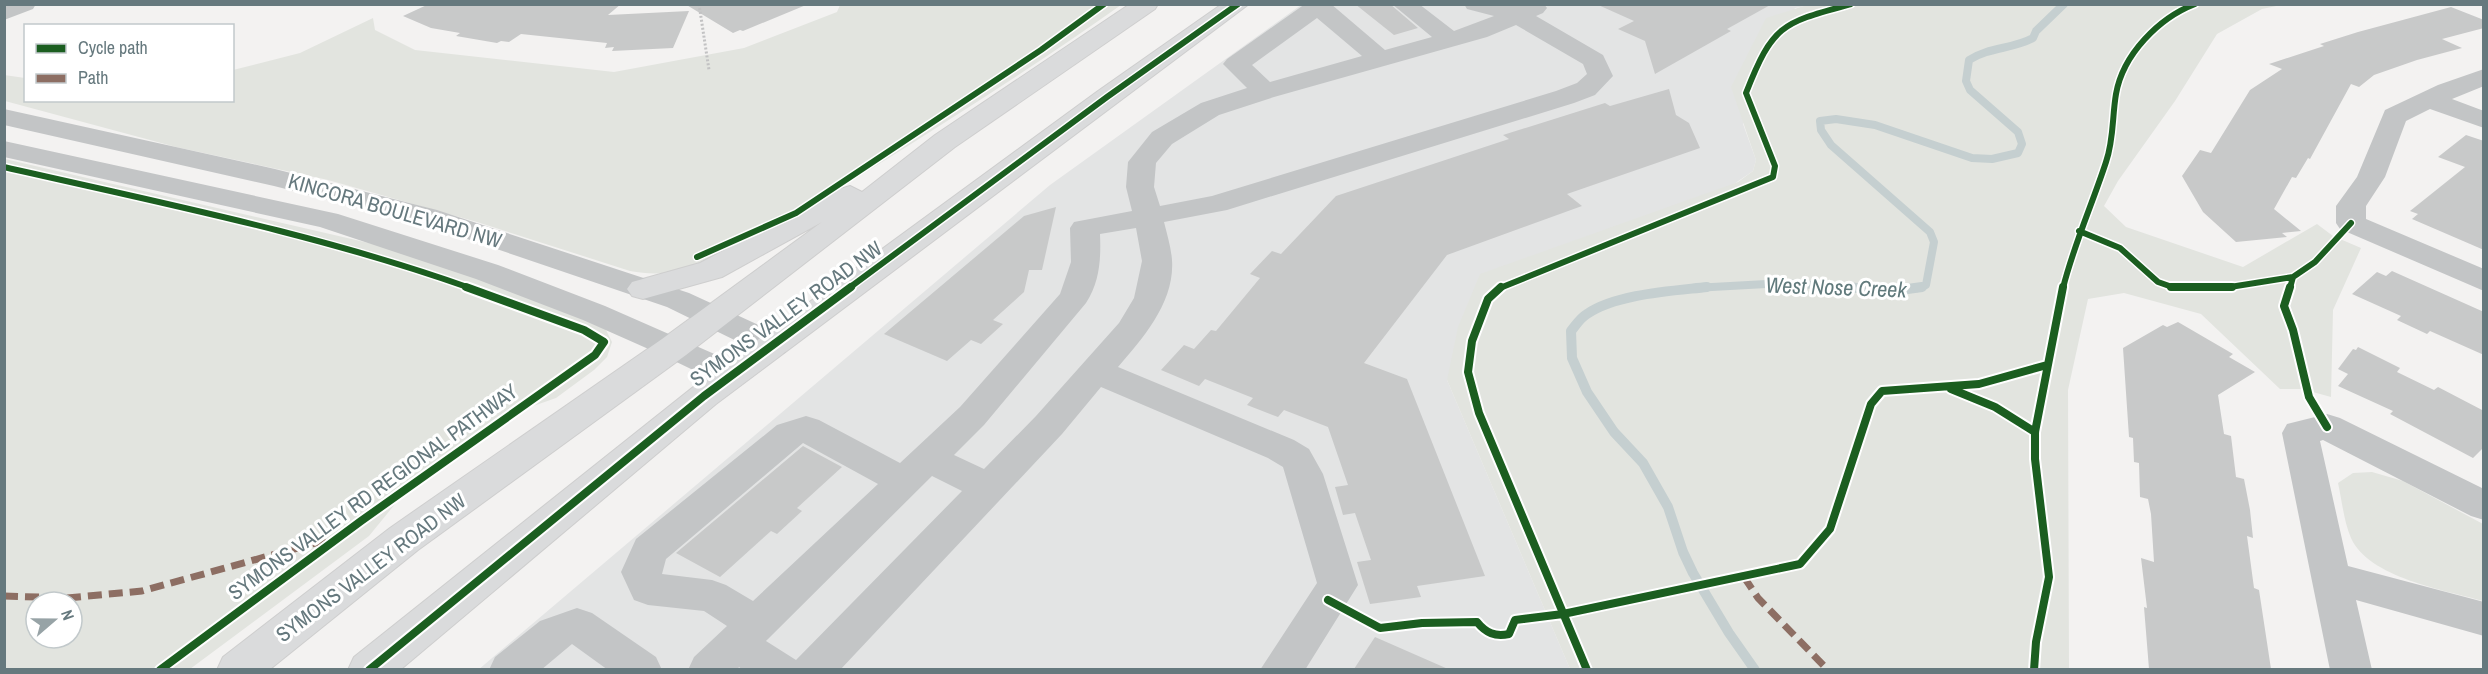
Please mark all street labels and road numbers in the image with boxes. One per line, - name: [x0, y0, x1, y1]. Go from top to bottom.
- street label: KINCORA BOULEVARD NW: [285, 166, 506, 255]
- street label: SYMONS VALLEY ROAD NW: [684, 234, 888, 393]
- street label: SYMONS VALLEY RD REGIONAL PATHWAY: [222, 376, 524, 607]
- street label: SYMONS VALLEY ROAD NW: [270, 486, 472, 649]

